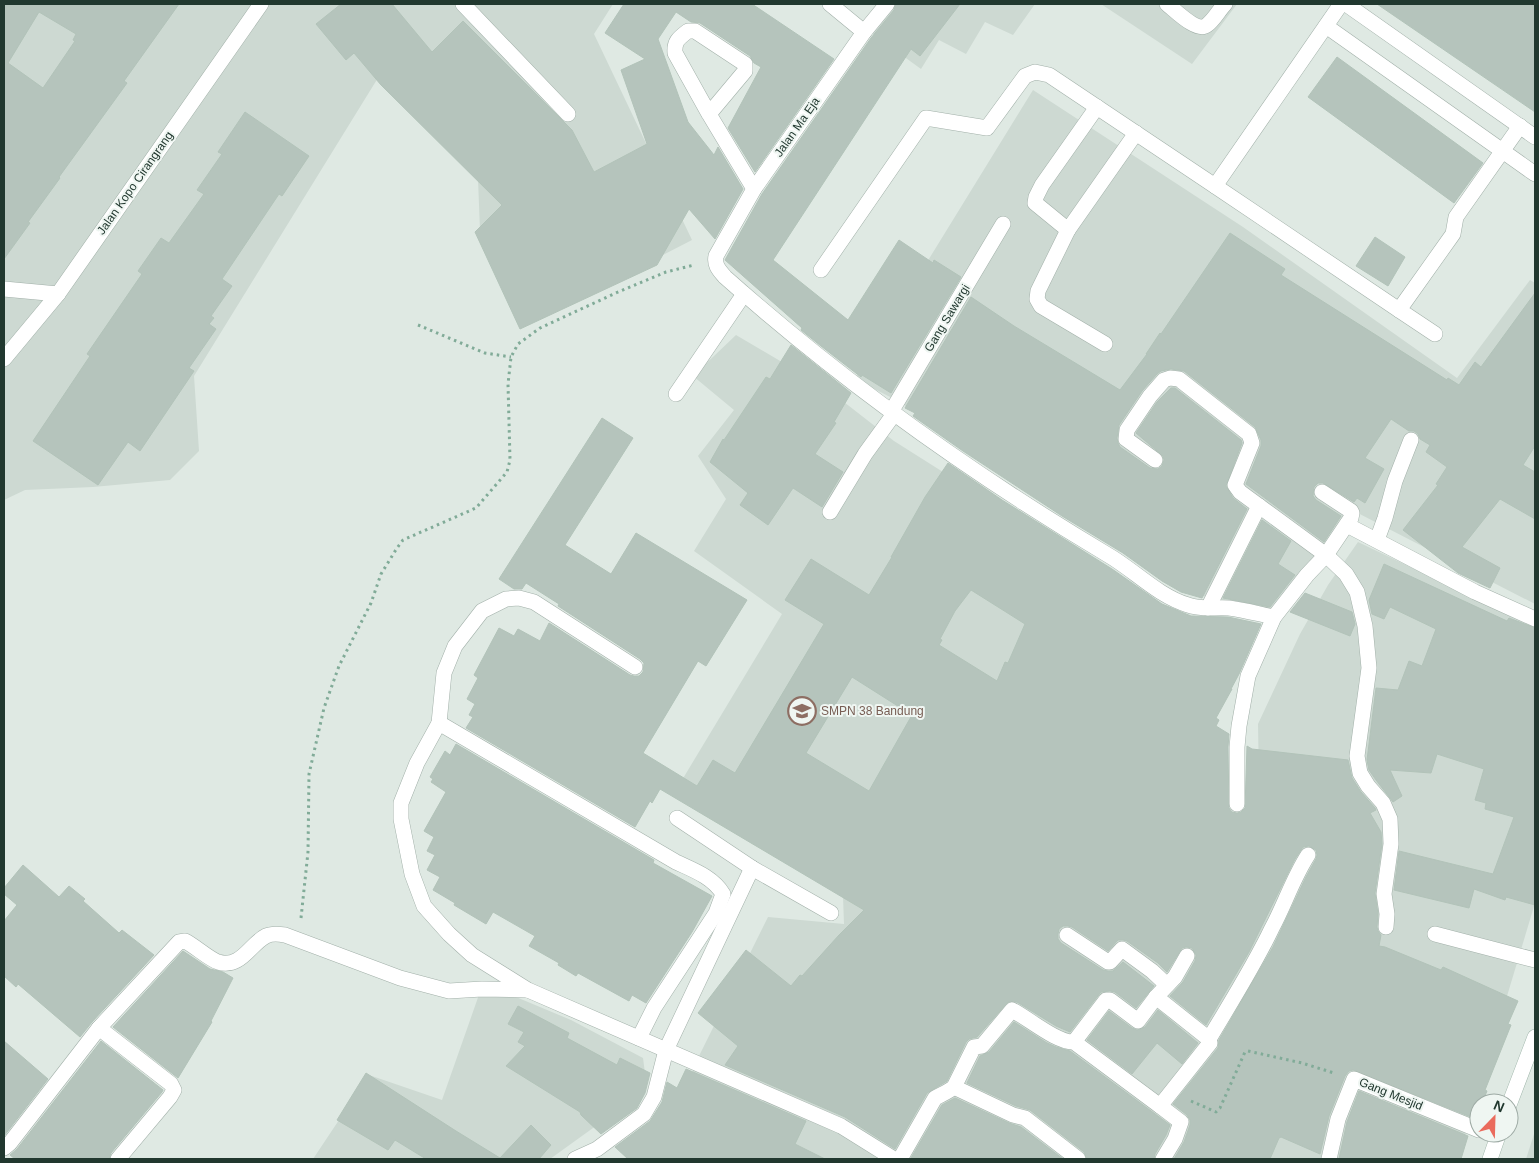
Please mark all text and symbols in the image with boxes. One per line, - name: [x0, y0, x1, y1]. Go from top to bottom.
- street label: Jalan Ma Eja: [771, 94, 823, 159]
- street label: Jalan Kopo Cirangrang: [94, 129, 176, 237]
- street label: Gang Sawargi: [921, 282, 973, 354]
- school or university icon: SMPN 38 Bandung: [787, 696, 817, 726]
- place label: SMPN 38 Bandung: [821, 704, 924, 718]
- street label: Gang Mesjid: [1357, 1075, 1425, 1113]
- north arrow: [1469, 1093, 1519, 1143]
- text: N: [1491, 1097, 1507, 1115]

